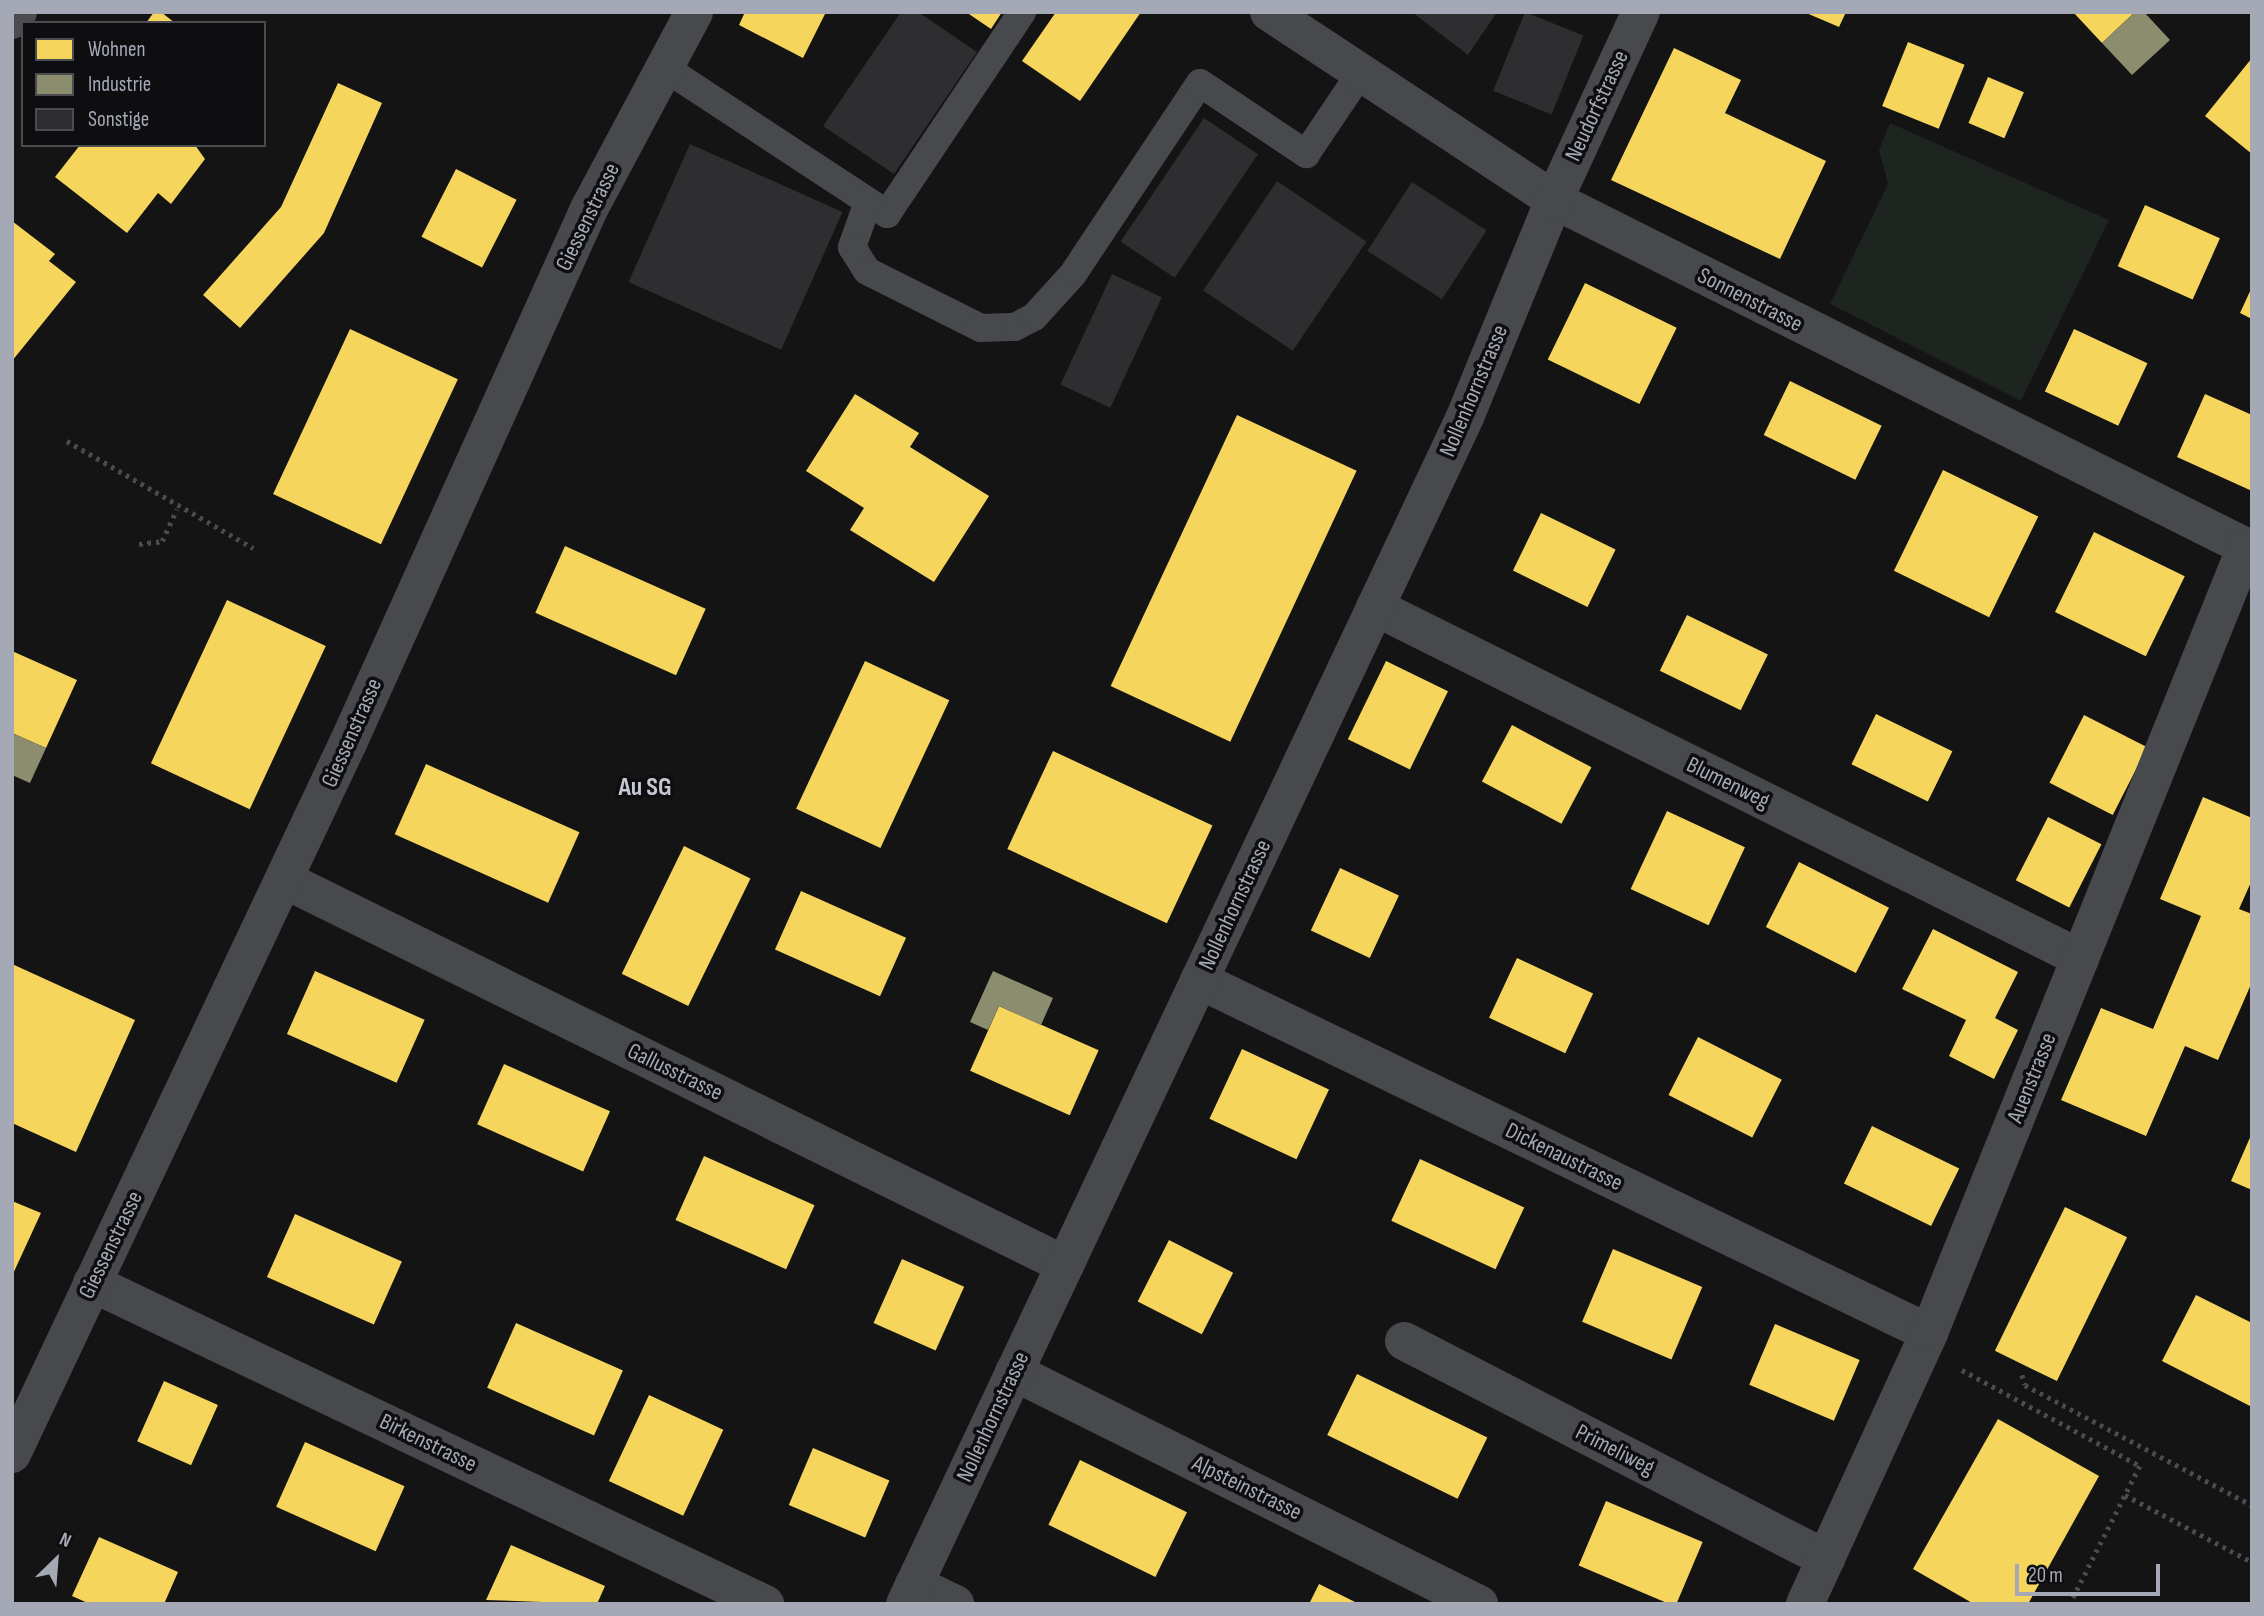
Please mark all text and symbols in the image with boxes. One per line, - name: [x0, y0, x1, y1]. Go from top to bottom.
- legend: [21, 21, 266, 147]
- text: Wohnen: [88, 37, 145, 62]
- street label: Neudorfstrasse: [1559, 46, 1635, 166]
- text: Industrie: [88, 72, 151, 97]
- text: Sonstige: [88, 107, 149, 132]
- street label: Giessenstrasse: [550, 159, 626, 275]
- street label: Sonnenstrasse: [1693, 262, 1807, 338]
- street label: Nollenhornstrasse: [1434, 321, 1514, 461]
- street label: Giessenstrasse: [316, 674, 388, 792]
- street label: Blumenweg: [1682, 751, 1774, 815]
- district label: Au SG: [618, 772, 672, 804]
- street label: Nollenhornstrasse: [1193, 835, 1277, 975]
- street label: Auenstrasse: [2002, 1029, 2062, 1127]
- street label: Gallusstrasse: [623, 1037, 727, 1107]
- street label: Dickenaustrasse: [1501, 1117, 1627, 1197]
- street label: Giessenstrasse: [73, 1187, 149, 1303]
- street label: Nollenhornstrasse: [951, 1347, 1035, 1487]
- street label: Birkenstrasse: [375, 1408, 481, 1478]
- street label: Primeliweg: [1571, 1418, 1659, 1482]
- street label: Alpsteinstrasse: [1188, 1450, 1306, 1526]
- north arrow: [21, 1525, 91, 1595]
- text: N: [56, 1528, 75, 1553]
- scale bar: [2019, 1550, 2164, 1594]
- text: 20 m: [2028, 1563, 2063, 1588]

